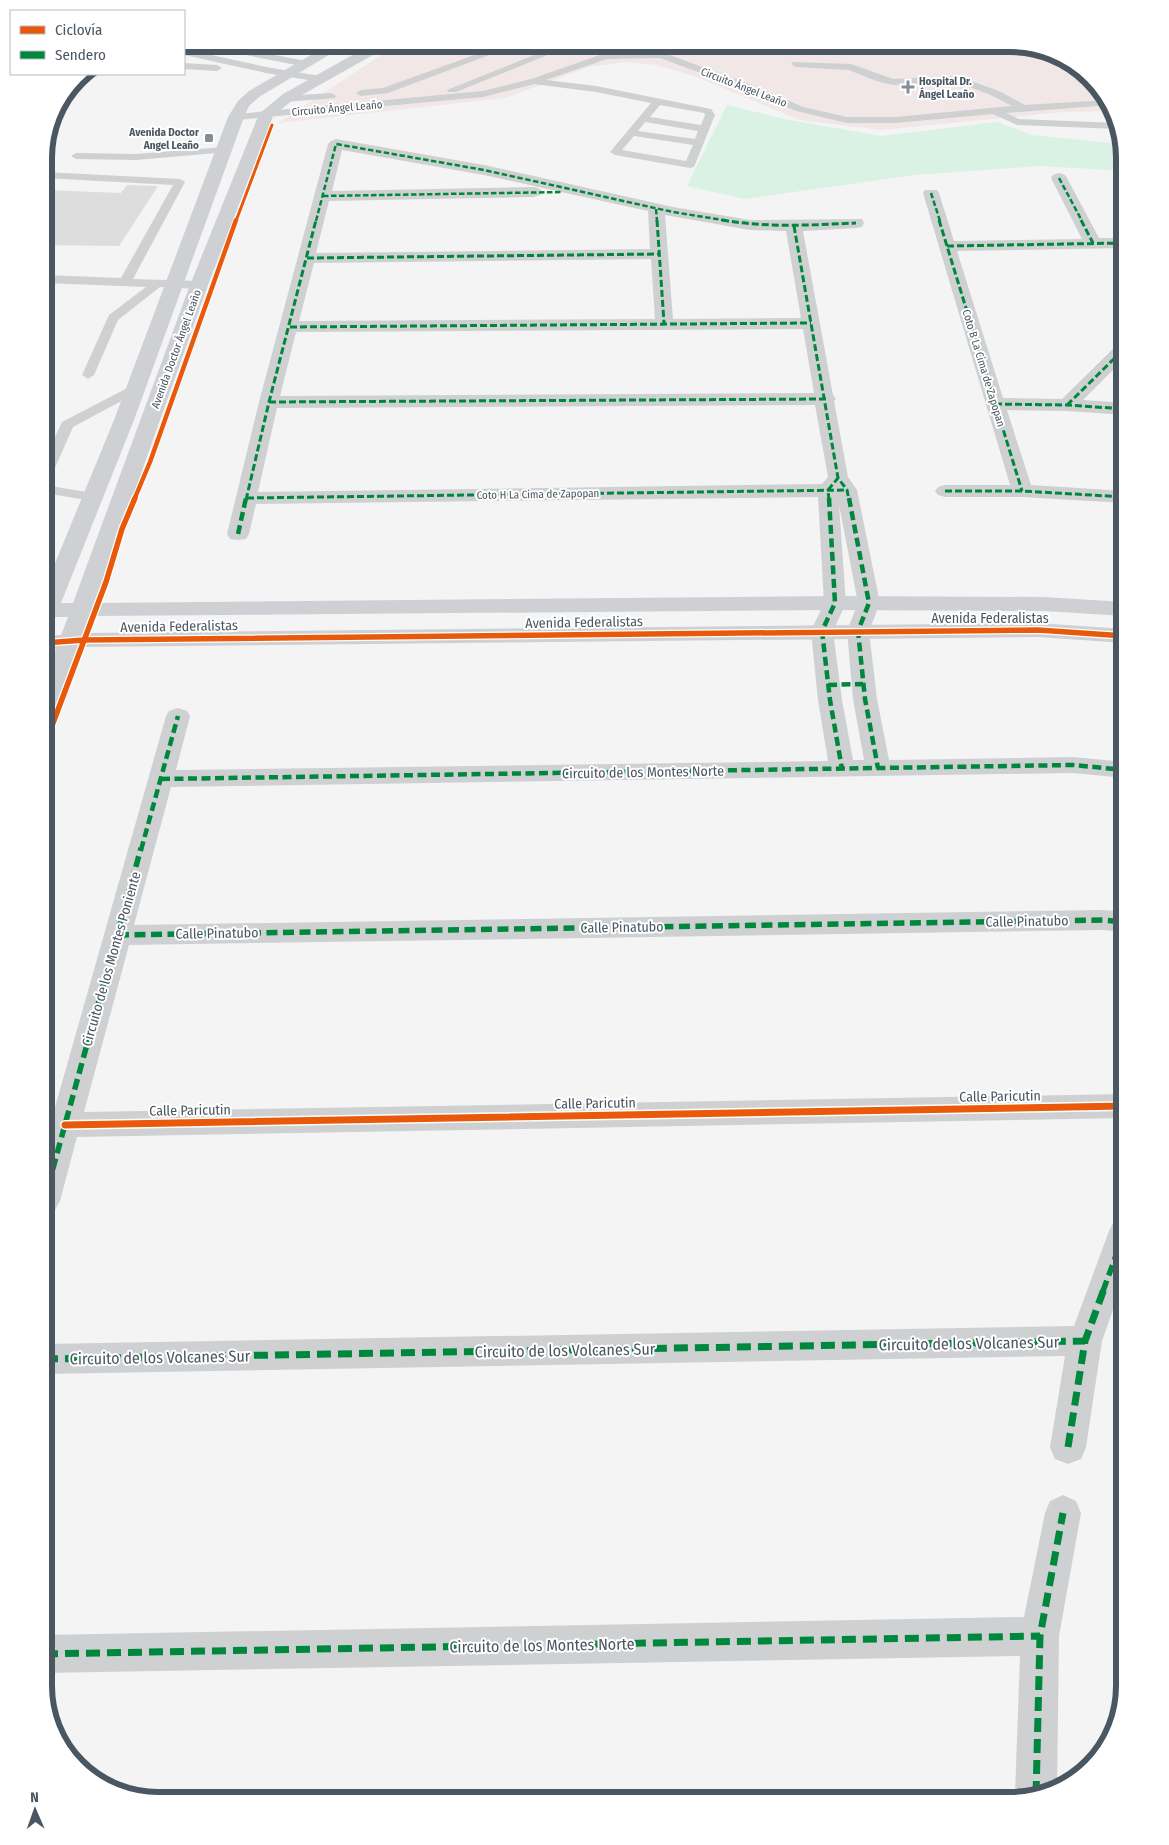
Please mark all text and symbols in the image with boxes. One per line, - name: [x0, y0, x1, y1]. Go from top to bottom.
- legend: [10, 10, 185, 75]
- text: Ciclovía: [55, 21, 102, 39]
- text: Sendero: [55, 46, 106, 64]
- street label: Circuito Ángel Leaño: [699, 64, 789, 110]
- place label: Hospital Dr. Ángel Leaño: [918, 75, 974, 101]
- marker: Hospital Dr. Ángel Leaño: [901, 80, 915, 94]
- street label: Circuito Ángel Leaño: [291, 97, 383, 119]
- place label: Avenida Doctor Angel Leaño: [128, 126, 200, 152]
- marker: Avenida Doctor Angel Leaño: [203, 132, 215, 144]
- street label: Avenida Doctor Ángel Leaño: [148, 287, 204, 410]
- street label: Coto B La Cima de Zapopan: [959, 308, 1008, 428]
- street label: Coto H La Cima de Zapopan: [477, 487, 599, 502]
- street label: Avenida Federalistas: [931, 610, 1049, 627]
- street label: Avenida Federalistas: [525, 613, 643, 632]
- street label: Avenida Federalistas: [120, 617, 238, 636]
- street label: Circuito de los Montes Norte: [562, 763, 724, 782]
- street label: Circuito de los Montes Poniente: [78, 870, 145, 1048]
- street label: Calle Pinatubo: [985, 912, 1069, 931]
- street label: Calle Pinatubo: [580, 918, 664, 937]
- street label: Calle Pinatubo: [175, 924, 259, 943]
- street label: Calle Paricutin: [959, 1087, 1041, 1106]
- street label: Calle Paricutin: [554, 1094, 636, 1113]
- street label: Calle Paricutin: [149, 1101, 231, 1120]
- street label: Circuito de los Volcanes Sur: [879, 1332, 1060, 1355]
- street label: Circuito de los Volcanes Sur: [475, 1339, 656, 1362]
- street label: Circuito de los Volcanes Sur: [70, 1346, 251, 1369]
- street label: Circuito de los Montes Norte: [449, 1634, 635, 1657]
- north arrow: [10, 1785, 60, 1835]
- text: N: [30, 1789, 39, 1806]

